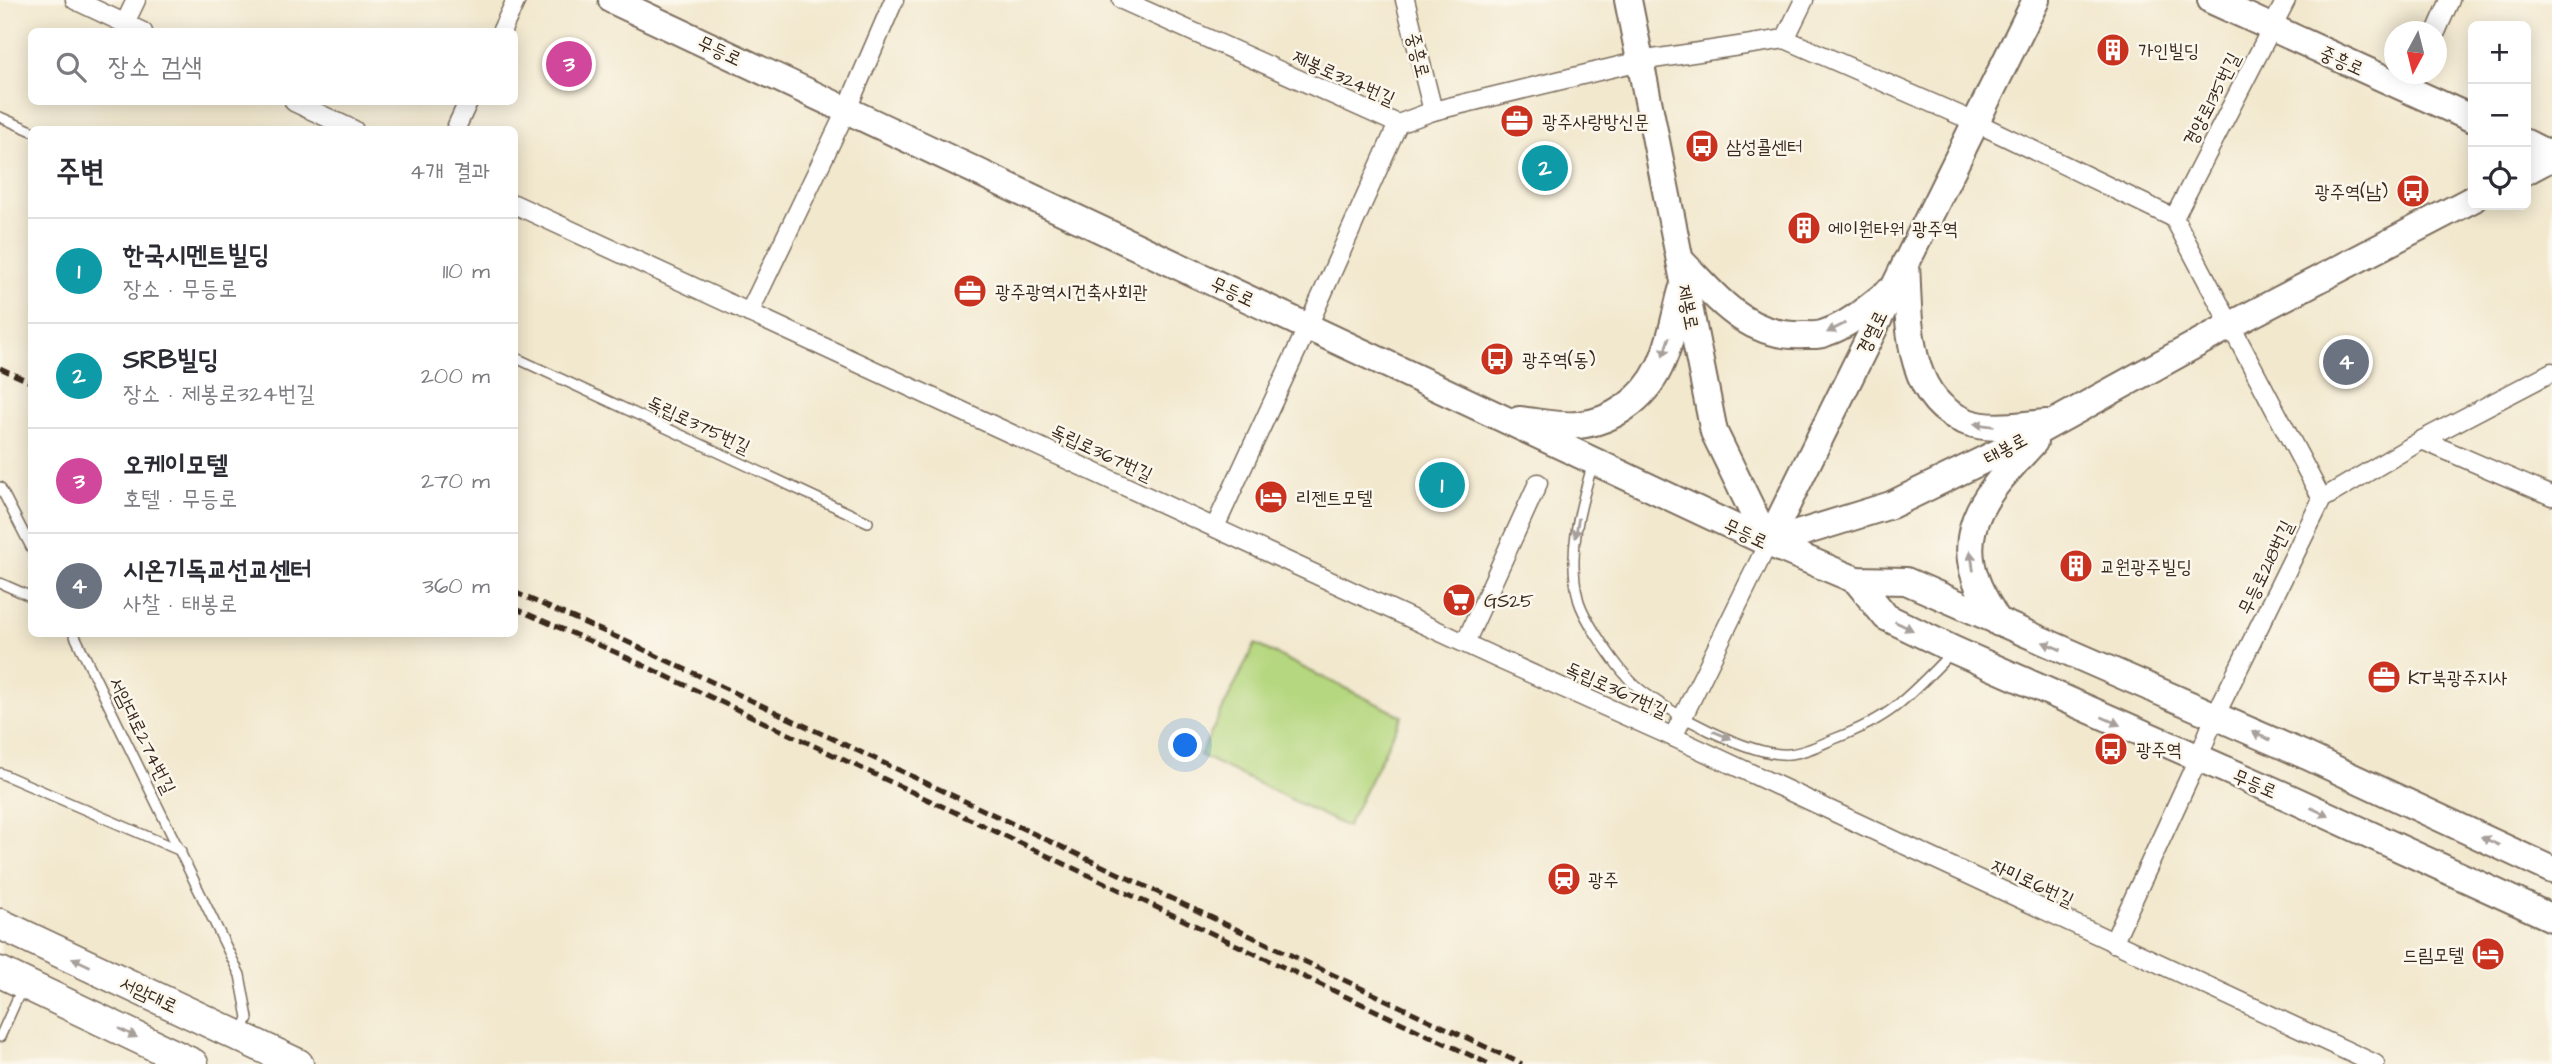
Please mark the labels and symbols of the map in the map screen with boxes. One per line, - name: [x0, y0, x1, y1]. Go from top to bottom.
- north arrow: [2384, 21, 2447, 84]
- street label: 무등로: [693, 29, 746, 73]
- street label: 중흥로: [1399, 30, 1436, 81]
- building icon: 가인빌딩: [2094, 31, 2132, 69]
- pin: 3: [546, 38, 592, 90]
- place label: 가인빌딩: [2138, 38, 2199, 65]
- street label: 중흥로: [2315, 40, 2368, 83]
- street label: 제봉로324번길: [1288, 44, 1399, 113]
- street label: 경양로135번길: [2177, 48, 2248, 151]
- office icon: 광주사랑방신문: [1498, 102, 1536, 140]
- place label: 광주사랑방신문: [1542, 109, 1649, 136]
- bus stop icon: 삼성콜센터: [1683, 127, 1721, 165]
- place label: 삼성콜센터: [1726, 134, 1802, 161]
- pin: 2: [1522, 142, 1568, 194]
- bus stop icon: 광주역(남): [2394, 172, 2432, 210]
- place label: 광주역(남): [2315, 179, 2388, 206]
- building icon: 에이원타워 광주역: [1785, 209, 1823, 247]
- place label: 에이원타워 광주역: [1828, 216, 1958, 243]
- street label: 무등로: [1206, 270, 1259, 314]
- office icon: 광주광역시건축사회관: [951, 272, 989, 310]
- place label: 광주광역시건축사회관: [995, 279, 1148, 306]
- street label: 제봉로: [1670, 282, 1705, 332]
- street label: 경열로: [1850, 306, 1895, 359]
- one-way arrow: [1826, 322, 1846, 333]
- pin: 4: [2323, 336, 2369, 388]
- one-way arrow: [1660, 337, 1671, 358]
- bus stop icon: 광주역(동): [1478, 340, 1516, 378]
- place label: 광주역(동): [1522, 347, 1596, 374]
- street label: 독립로375번길: [642, 390, 754, 461]
- street label: 독립로367번길: [1046, 418, 1157, 489]
- one-way arrow: [1973, 420, 1995, 431]
- street label: 태봉로: [1979, 427, 2032, 472]
- pin: 1: [1419, 459, 1465, 511]
- hotel icon: 리젠트모텔: [1252, 478, 1290, 516]
- place label: 리젠트모텔: [1296, 485, 1372, 512]
- street label: 무등로: [1719, 512, 1772, 556]
- street label: 무등로218번길: [2232, 516, 2301, 619]
- one-way arrow: [1571, 517, 1582, 539]
- building icon: 교원광주빌딩: [2057, 547, 2095, 585]
- one-way arrow: [1967, 550, 1978, 572]
- place label: 교원광주빌딩: [2100, 554, 2192, 581]
- supermarket icon: GS25: [1440, 581, 1478, 619]
- place label: GS25: [1484, 588, 1534, 615]
- one-way arrow: [1894, 620, 1914, 631]
- one-way arrow: [2042, 640, 2062, 652]
- street label: 독립로367번길: [1561, 656, 1672, 725]
- office icon: KT북광주지사: [2365, 658, 2403, 696]
- place label: KT북광주지사: [2408, 665, 2508, 692]
- street label: 서암대로274번길: [102, 673, 182, 799]
- one-way arrow: [2101, 715, 2121, 727]
- your location: [1168, 728, 1202, 762]
- one-way arrow: [1712, 730, 1733, 741]
- bus stop icon: 광주역: [2092, 730, 2130, 768]
- one-way arrow: [2251, 730, 2271, 742]
- place label: 광주역: [2136, 737, 2182, 764]
- street label: 무등로: [2228, 763, 2281, 806]
- one-way arrow: [2309, 807, 2330, 818]
- one-way arrow: [2480, 835, 2500, 847]
- street label: 자미로6번길: [1987, 852, 2078, 914]
- station icon: 광주: [1545, 860, 1583, 898]
- place label: 광주: [1588, 867, 1619, 894]
- hotel icon: 드림모텔: [2469, 935, 2507, 973]
- place label: 드림모텔: [2403, 942, 2464, 969]
- one-way arrow: [71, 956, 91, 968]
- street label: 서암대로: [115, 970, 182, 1021]
- one-way arrow: [118, 1027, 138, 1039]

